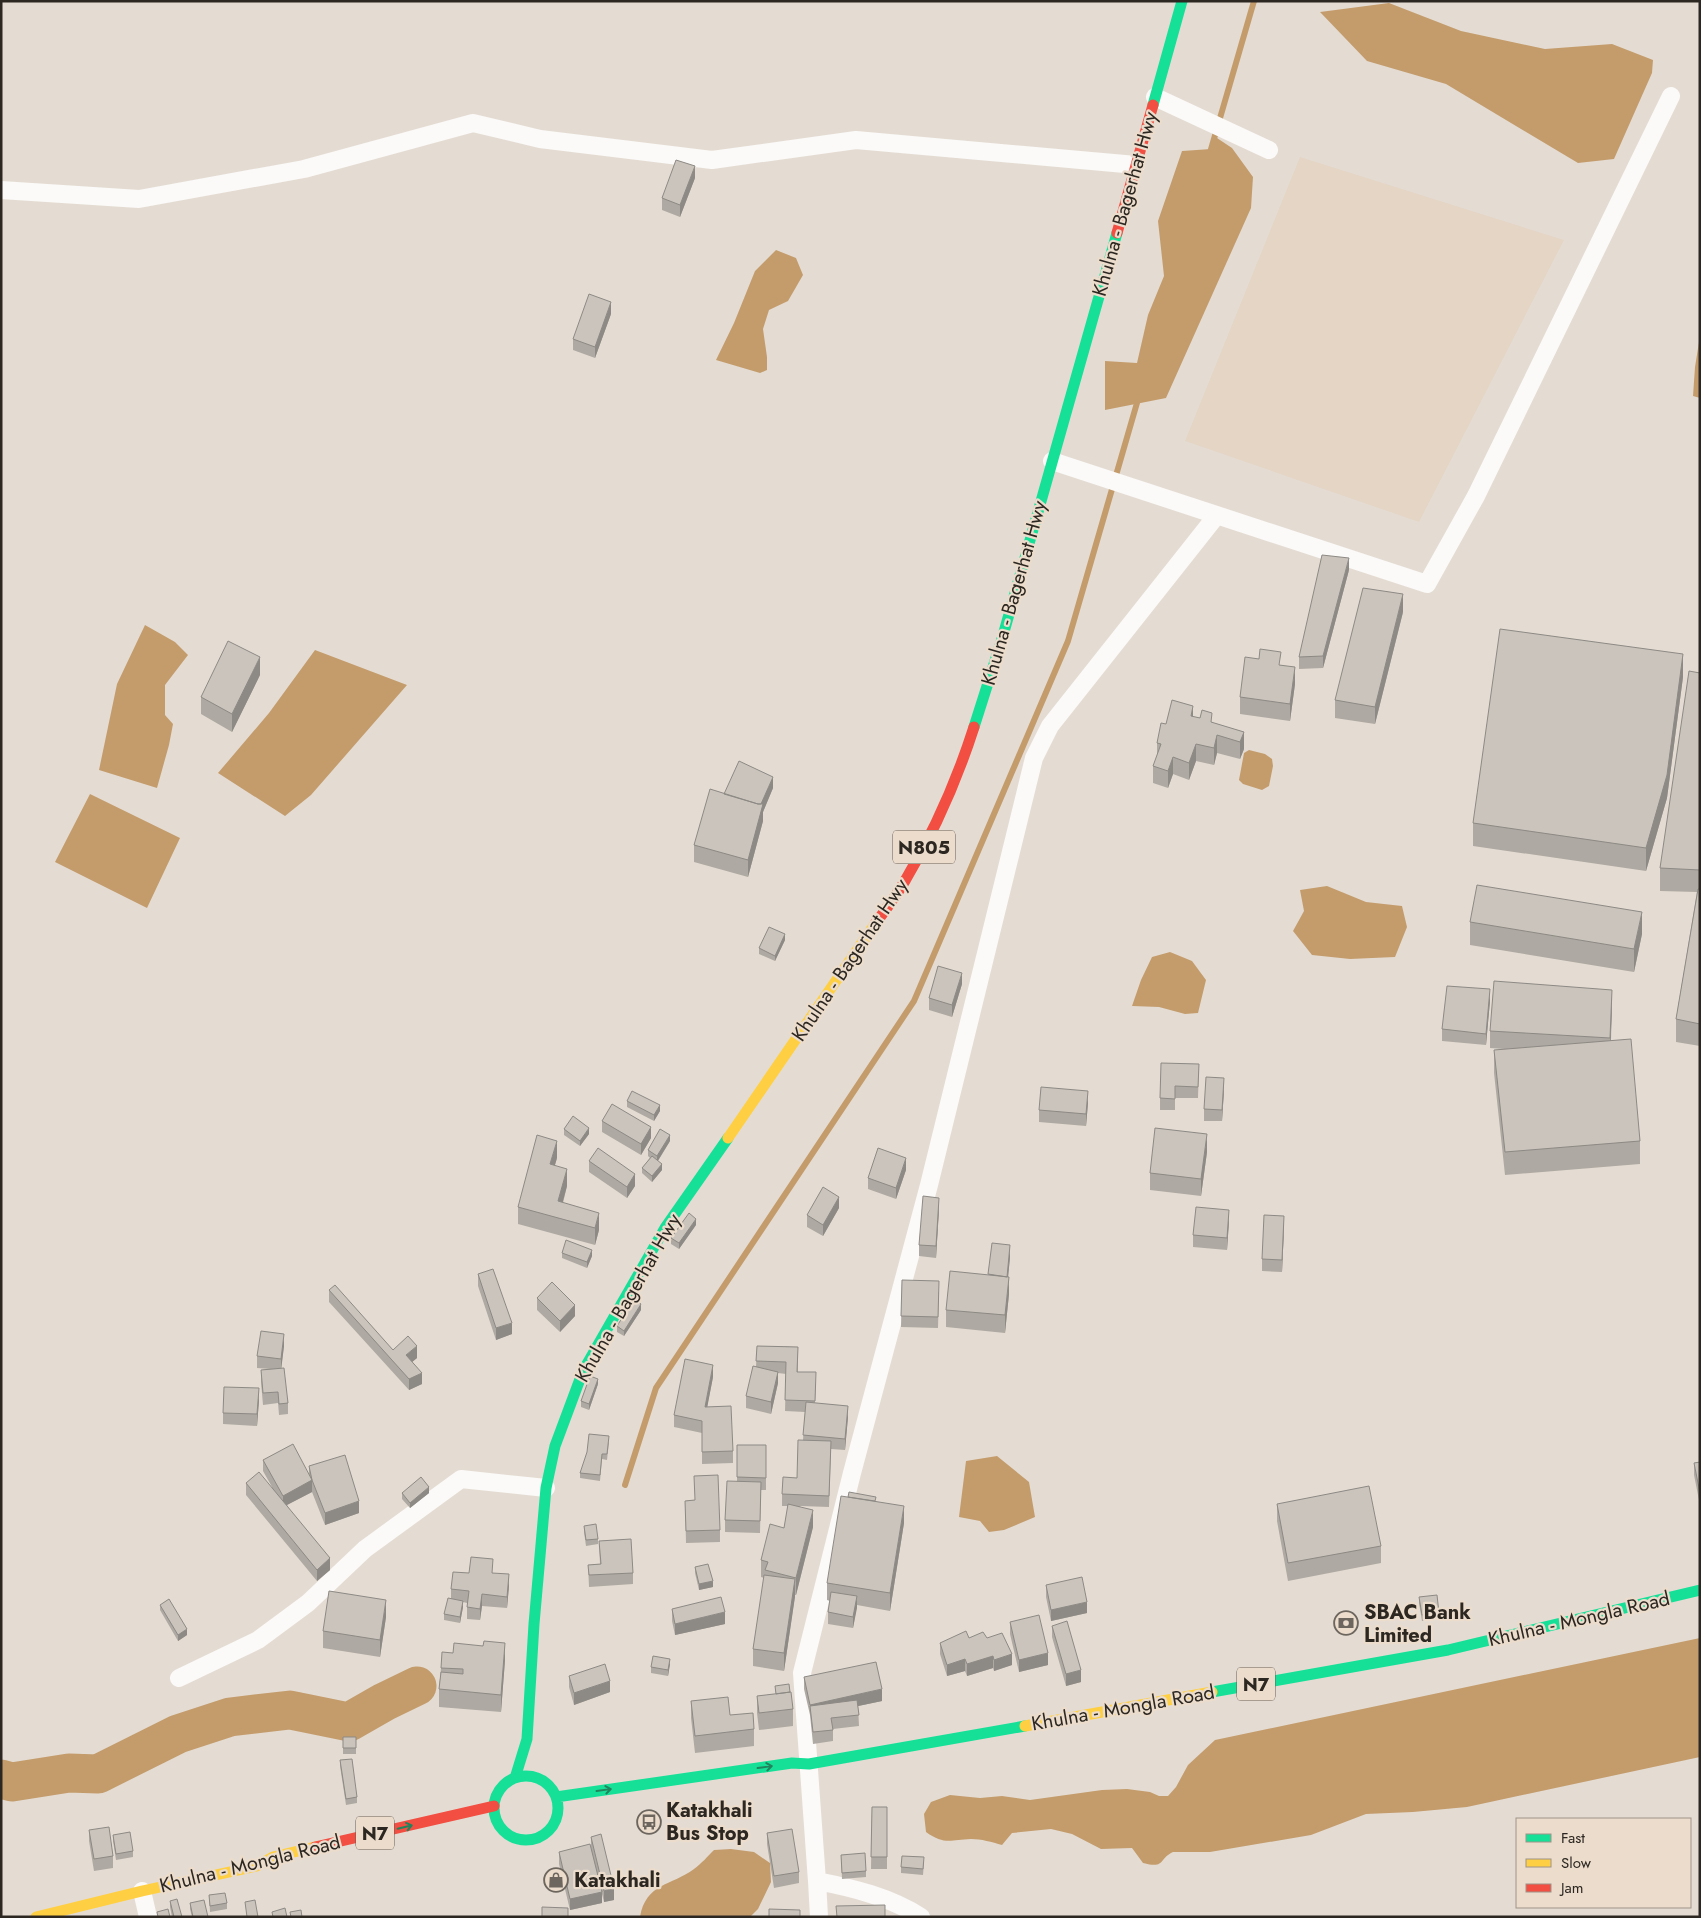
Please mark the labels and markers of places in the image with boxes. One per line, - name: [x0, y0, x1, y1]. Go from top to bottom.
- place label: SBAC Bank Limited: [1364, 1598, 1471, 1650]
- bank icon: SBAC Bank Limited: [1333, 1610, 1359, 1636]
- place label: Katakhali Bus Stop: [666, 1796, 753, 1848]
- bus stop icon: Katakhali Bus Stop: [636, 1809, 662, 1835]
- place label: Katakhali: [574, 1866, 661, 1895]
- shop icon: Katakhali: [543, 1867, 569, 1893]

